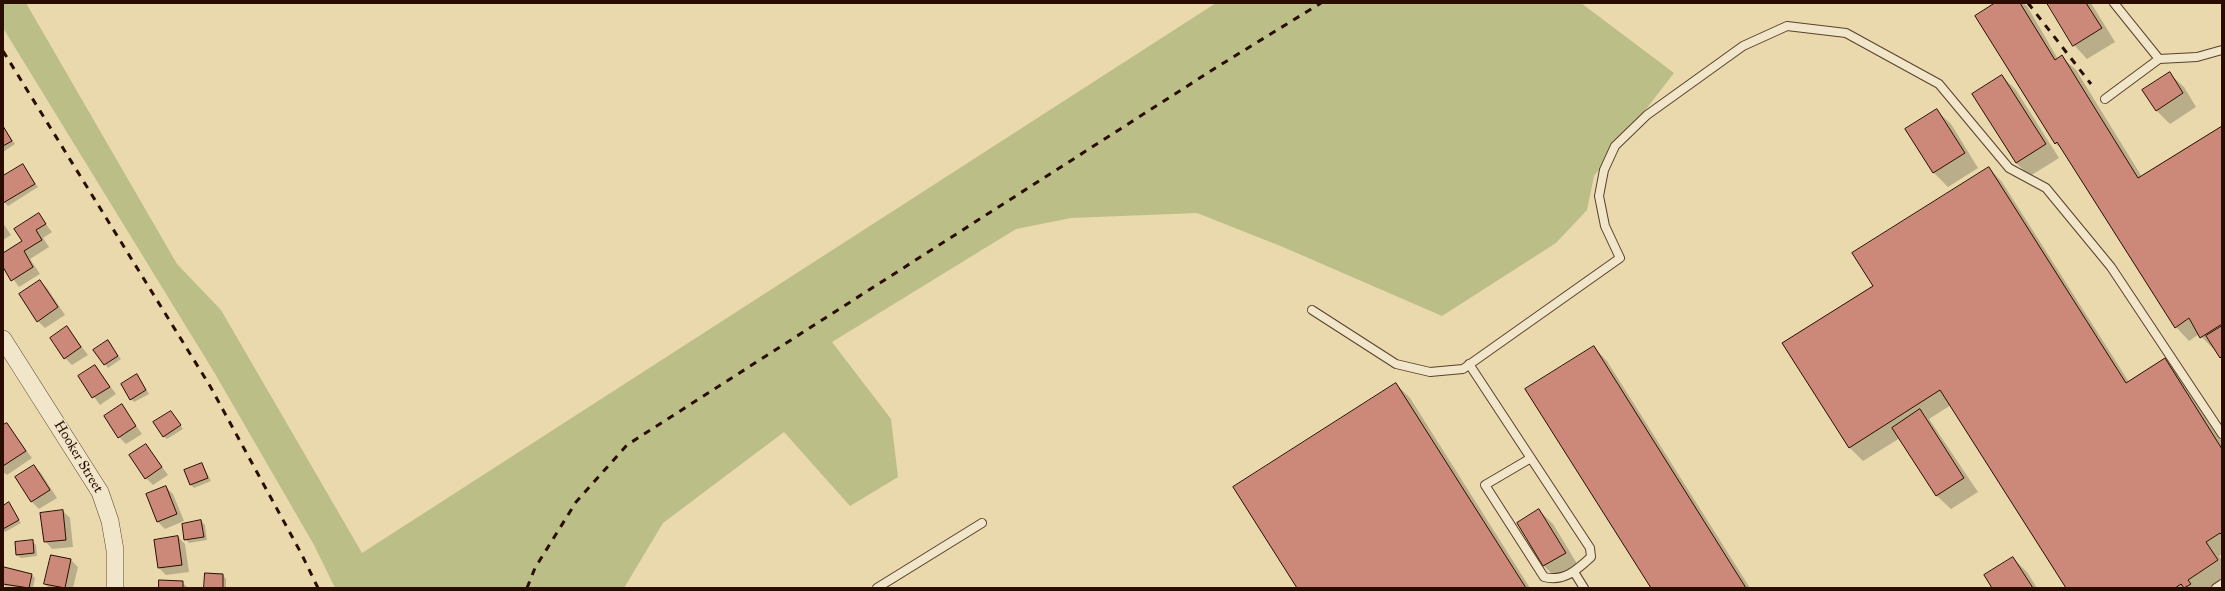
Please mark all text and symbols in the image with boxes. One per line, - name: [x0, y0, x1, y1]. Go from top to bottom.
- street label: Hooker Street: [50, 418, 106, 496]

